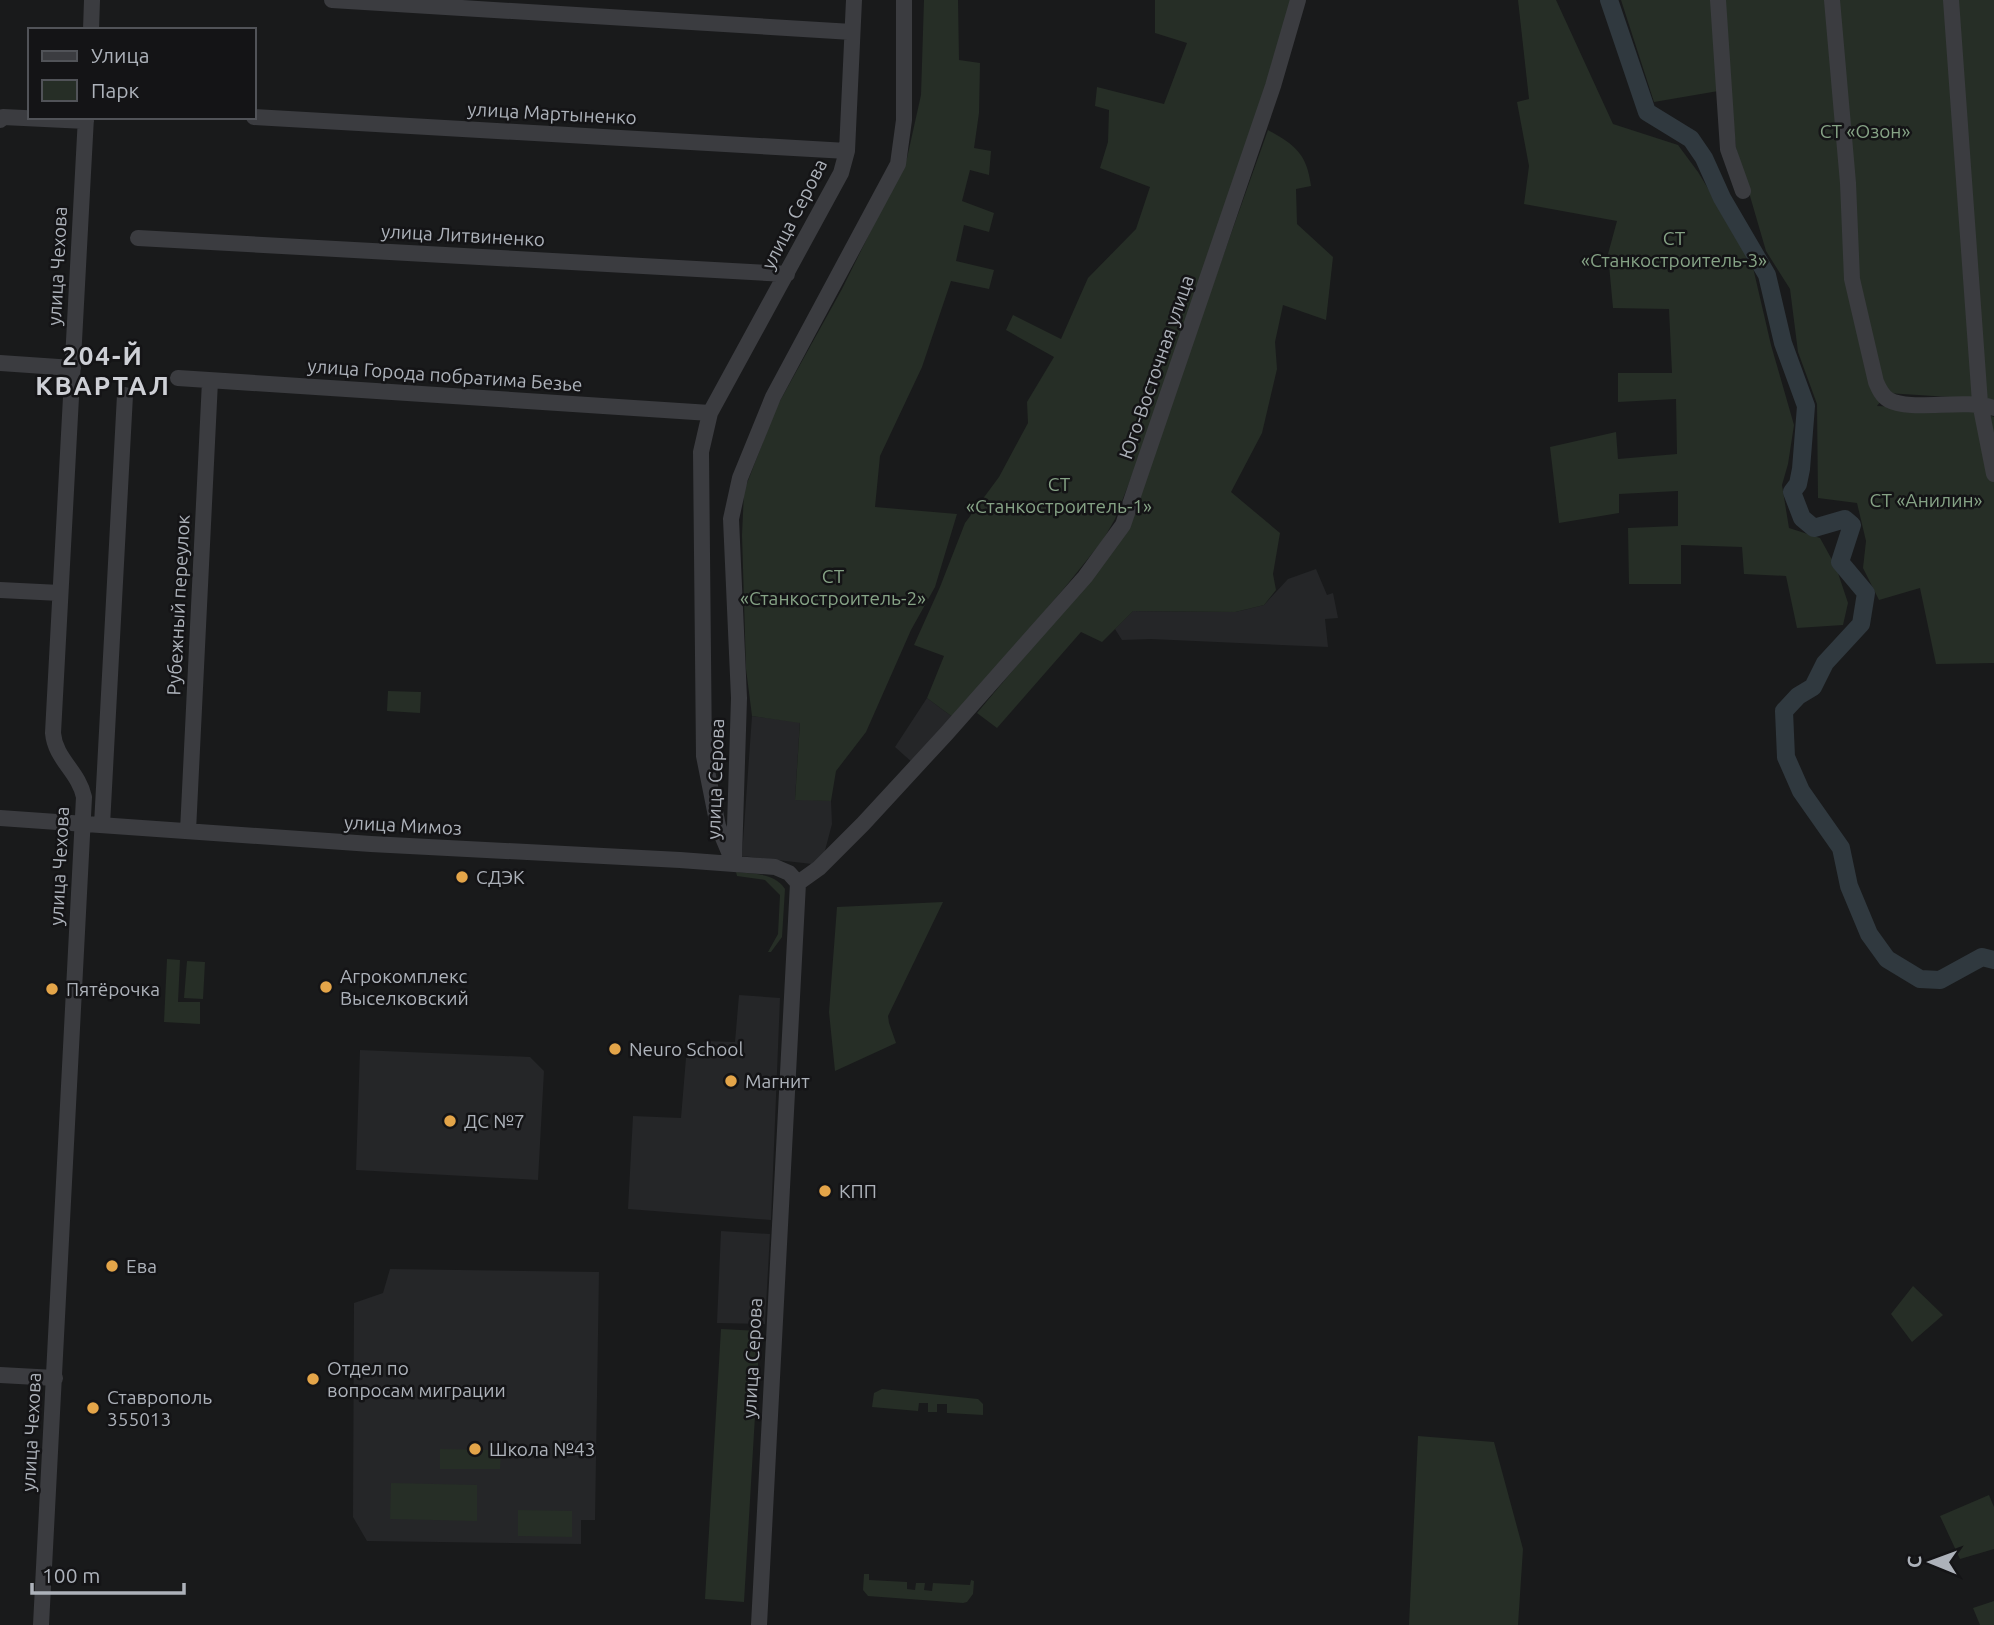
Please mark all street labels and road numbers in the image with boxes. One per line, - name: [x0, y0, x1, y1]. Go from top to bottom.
- street label: улица Мартыненко: [467, 98, 637, 128]
- street label: улица Серова: [757, 155, 831, 273]
- street label: улица Чехова: [43, 206, 71, 326]
- street label: улица Литвиненко: [380, 220, 546, 250]
- street label: Юго-Восточная улица: [1114, 272, 1198, 462]
- street label: улица Города побратима Безье: [307, 354, 583, 396]
- street label: Рубежный переулок: [162, 514, 194, 696]
- street label: улица Серова: [702, 718, 728, 840]
- street label: улица Чехова: [45, 806, 73, 926]
- street label: улица Мимоз: [344, 811, 462, 839]
- street label: улица Серова: [738, 1297, 766, 1419]
- street label: улица Чехова: [17, 1372, 45, 1492]

